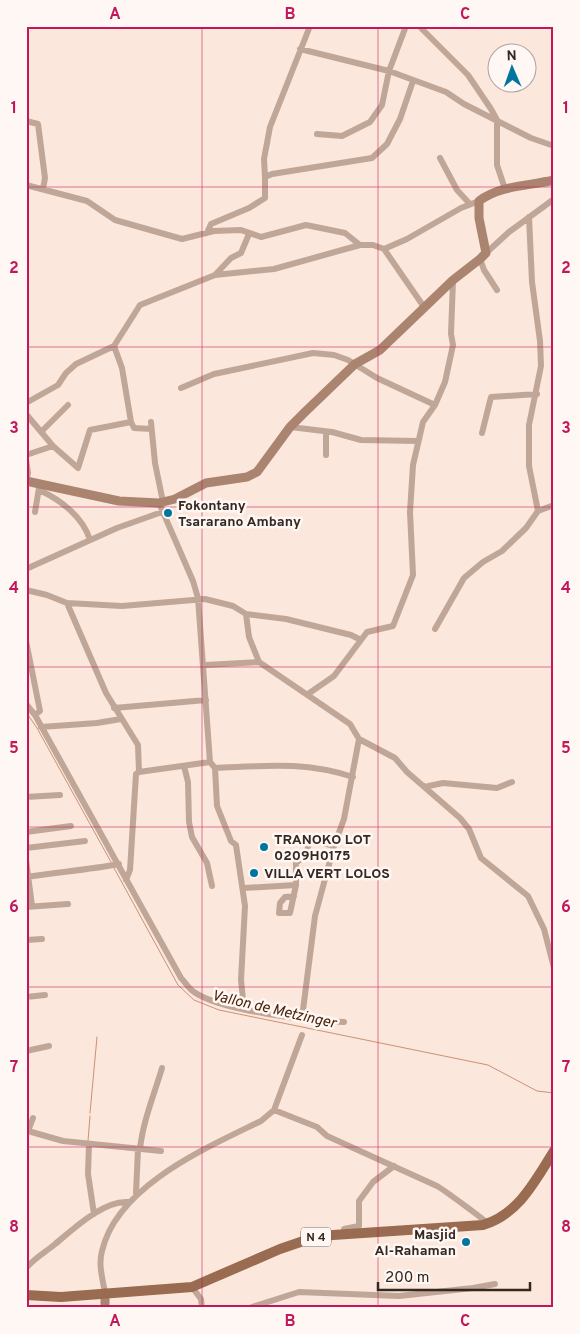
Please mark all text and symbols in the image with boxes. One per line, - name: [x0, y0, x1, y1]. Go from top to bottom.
- text: A: [109, 5, 121, 25]
- text: B: [284, 5, 296, 25]
- text: C: [460, 5, 470, 25]
- north arrow: [488, 42, 538, 92]
- text: N: [506, 48, 517, 65]
- text: 1: [11, 99, 17, 119]
- text: 1: [563, 99, 569, 119]
- text: 2: [9, 259, 19, 279]
- text: 2: [561, 259, 571, 279]
- text: 3: [9, 419, 19, 439]
- text: 3: [561, 419, 571, 439]
- place label: Fokontany Tsararano Ambany: [178, 498, 301, 531]
- marker: Fokontany Tsararano Ambany: [162, 507, 174, 519]
- text: 4: [9, 579, 19, 599]
- text: 4: [561, 579, 571, 599]
- text: 5: [9, 739, 19, 759]
- text: 5: [561, 739, 571, 759]
- place label: TRANOKO LOT 0209H0175: [274, 832, 371, 865]
- marker: TRANOKO LOT 0209H0175: [258, 841, 270, 853]
- place label: VILLA VERT LOLOS: [264, 866, 390, 883]
- marker: VILLA VERT LOLOS: [248, 867, 260, 879]
- text: 6: [9, 898, 19, 918]
- text: 6: [561, 898, 571, 918]
- water label: Vallon de Metzinger: [210, 987, 339, 1034]
- text: 7: [10, 1058, 18, 1078]
- text: 7: [562, 1058, 570, 1078]
- text: 8: [9, 1218, 19, 1238]
- text: 8: [561, 1218, 571, 1238]
- place label: Masjid Al-Rahaman: [374, 1227, 456, 1260]
- road number: N 4: [301, 1228, 331, 1246]
- marker: Masjid Al-Rahaman: [460, 1236, 472, 1248]
- scale bar: [378, 1259, 530, 1291]
- text: 200 m: [385, 1269, 430, 1288]
- text: A: [109, 1312, 121, 1332]
- text: B: [284, 1312, 296, 1332]
- text: C: [460, 1312, 470, 1332]

